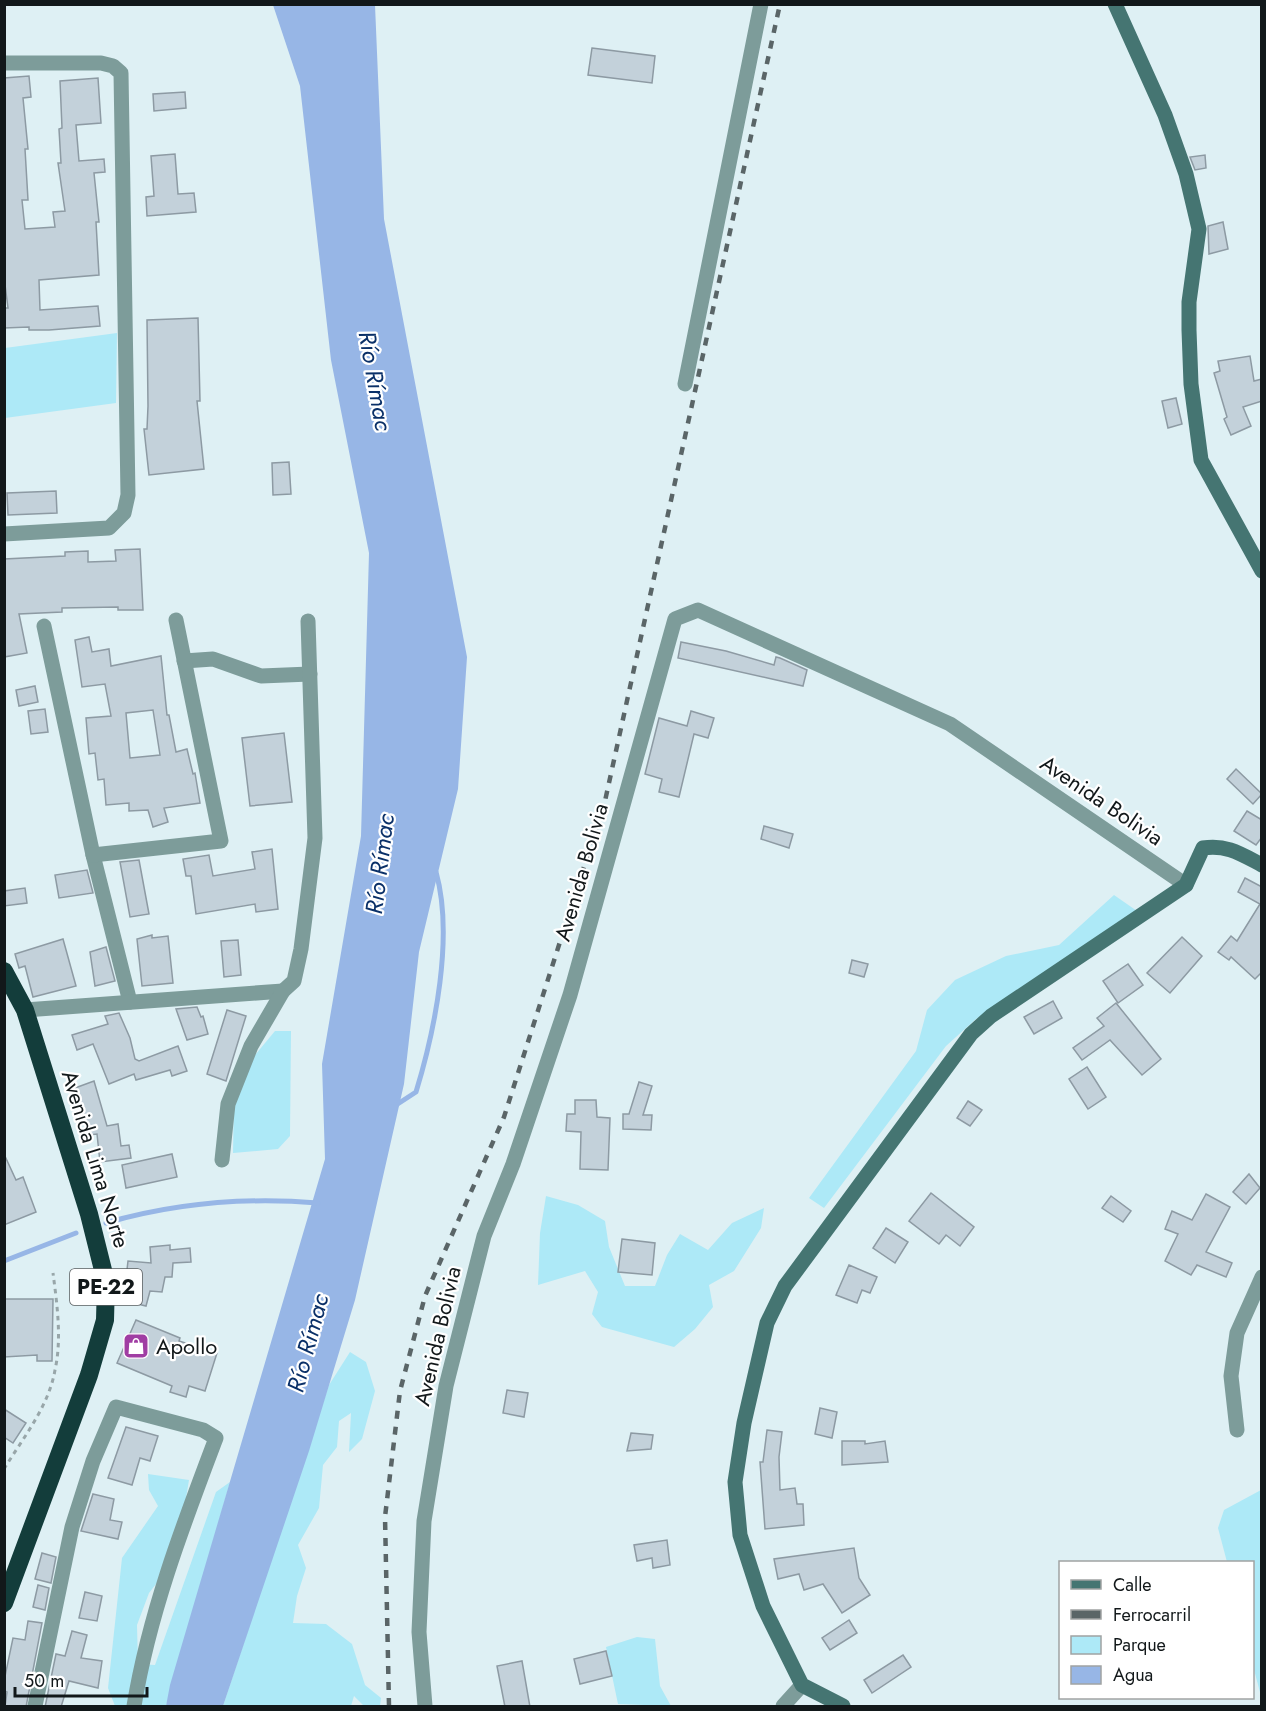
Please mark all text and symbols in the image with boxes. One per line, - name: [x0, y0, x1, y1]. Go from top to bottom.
- water label: Río Rímac: [350, 328, 402, 434]
- street label: Avenida Bolivia: [1034, 747, 1170, 853]
- street label: Avenida Bolivia: [546, 799, 616, 945]
- water label: Río Rímac: [356, 811, 403, 916]
- street label: Avenida Lima Norte: [54, 1066, 138, 1252]
- street label: Avenida Bolivia: [405, 1263, 469, 1409]
- road number: PE-22: [70, 1269, 142, 1305]
- water label: Río Rímac: [278, 1289, 338, 1396]
- place label: Apollo: [156, 1330, 217, 1362]
- shop icon: Apollo: [121, 1331, 151, 1361]
- legend: [1059, 1561, 1254, 1699]
- text: Calle: [1113, 1572, 1152, 1598]
- text: Ferrocarril: [1113, 1602, 1191, 1628]
- text: Parque: [1113, 1632, 1166, 1658]
- scale bar: [15, 1660, 147, 1698]
- text: Agua: [1113, 1662, 1153, 1688]
- text: 50 m: [24, 1668, 64, 1694]

